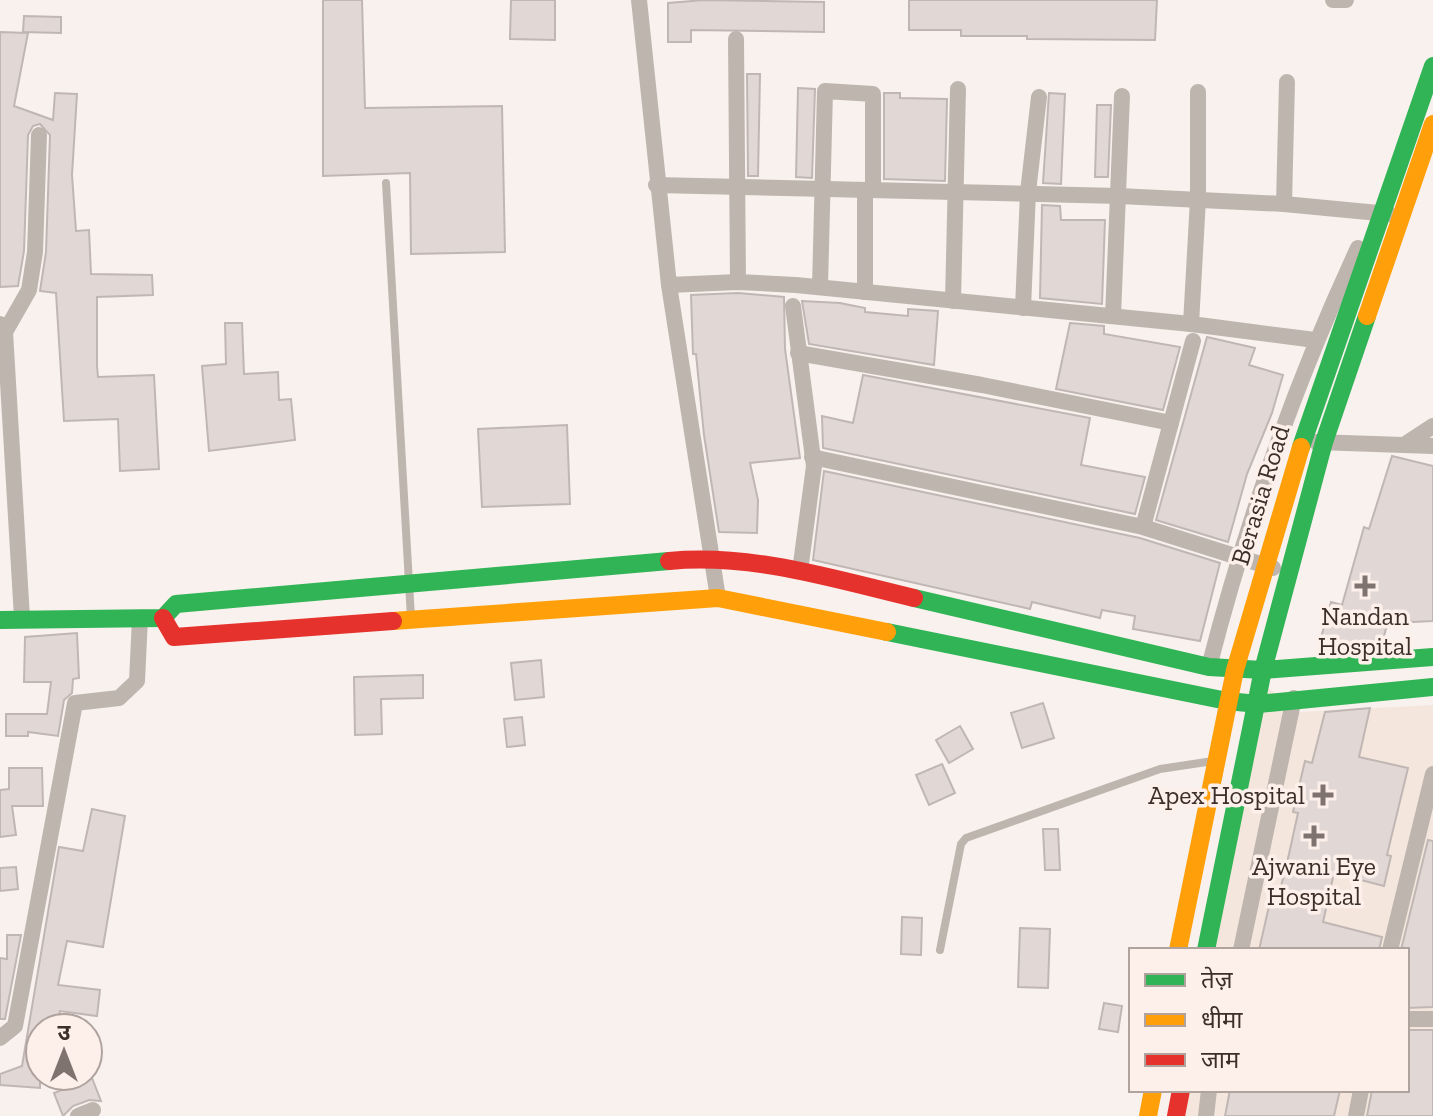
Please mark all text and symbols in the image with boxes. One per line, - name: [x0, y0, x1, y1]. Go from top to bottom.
- street label: Berasia Road: [1224, 421, 1296, 569]
- marker: Nandan Hospital: [1354, 575, 1376, 597]
- place label: Nandan Hospital: [1318, 600, 1412, 662]
- place label: Apex Hospital: [1148, 779, 1305, 811]
- marker: Apex Hospital: [1312, 784, 1334, 806]
- marker: Ajwani Eye Hospital: [1303, 825, 1325, 847]
- place label: Ajwani Eye Hospital: [1252, 850, 1376, 912]
- legend: [1129, 948, 1409, 1092]
- text: तेज़: [1201, 965, 1234, 994]
- text: धीमा: [1201, 1005, 1243, 1034]
- north arrow: [24, 1012, 104, 1092]
- text: उ: [58, 1019, 72, 1046]
- text: जाम: [1201, 1045, 1240, 1074]

